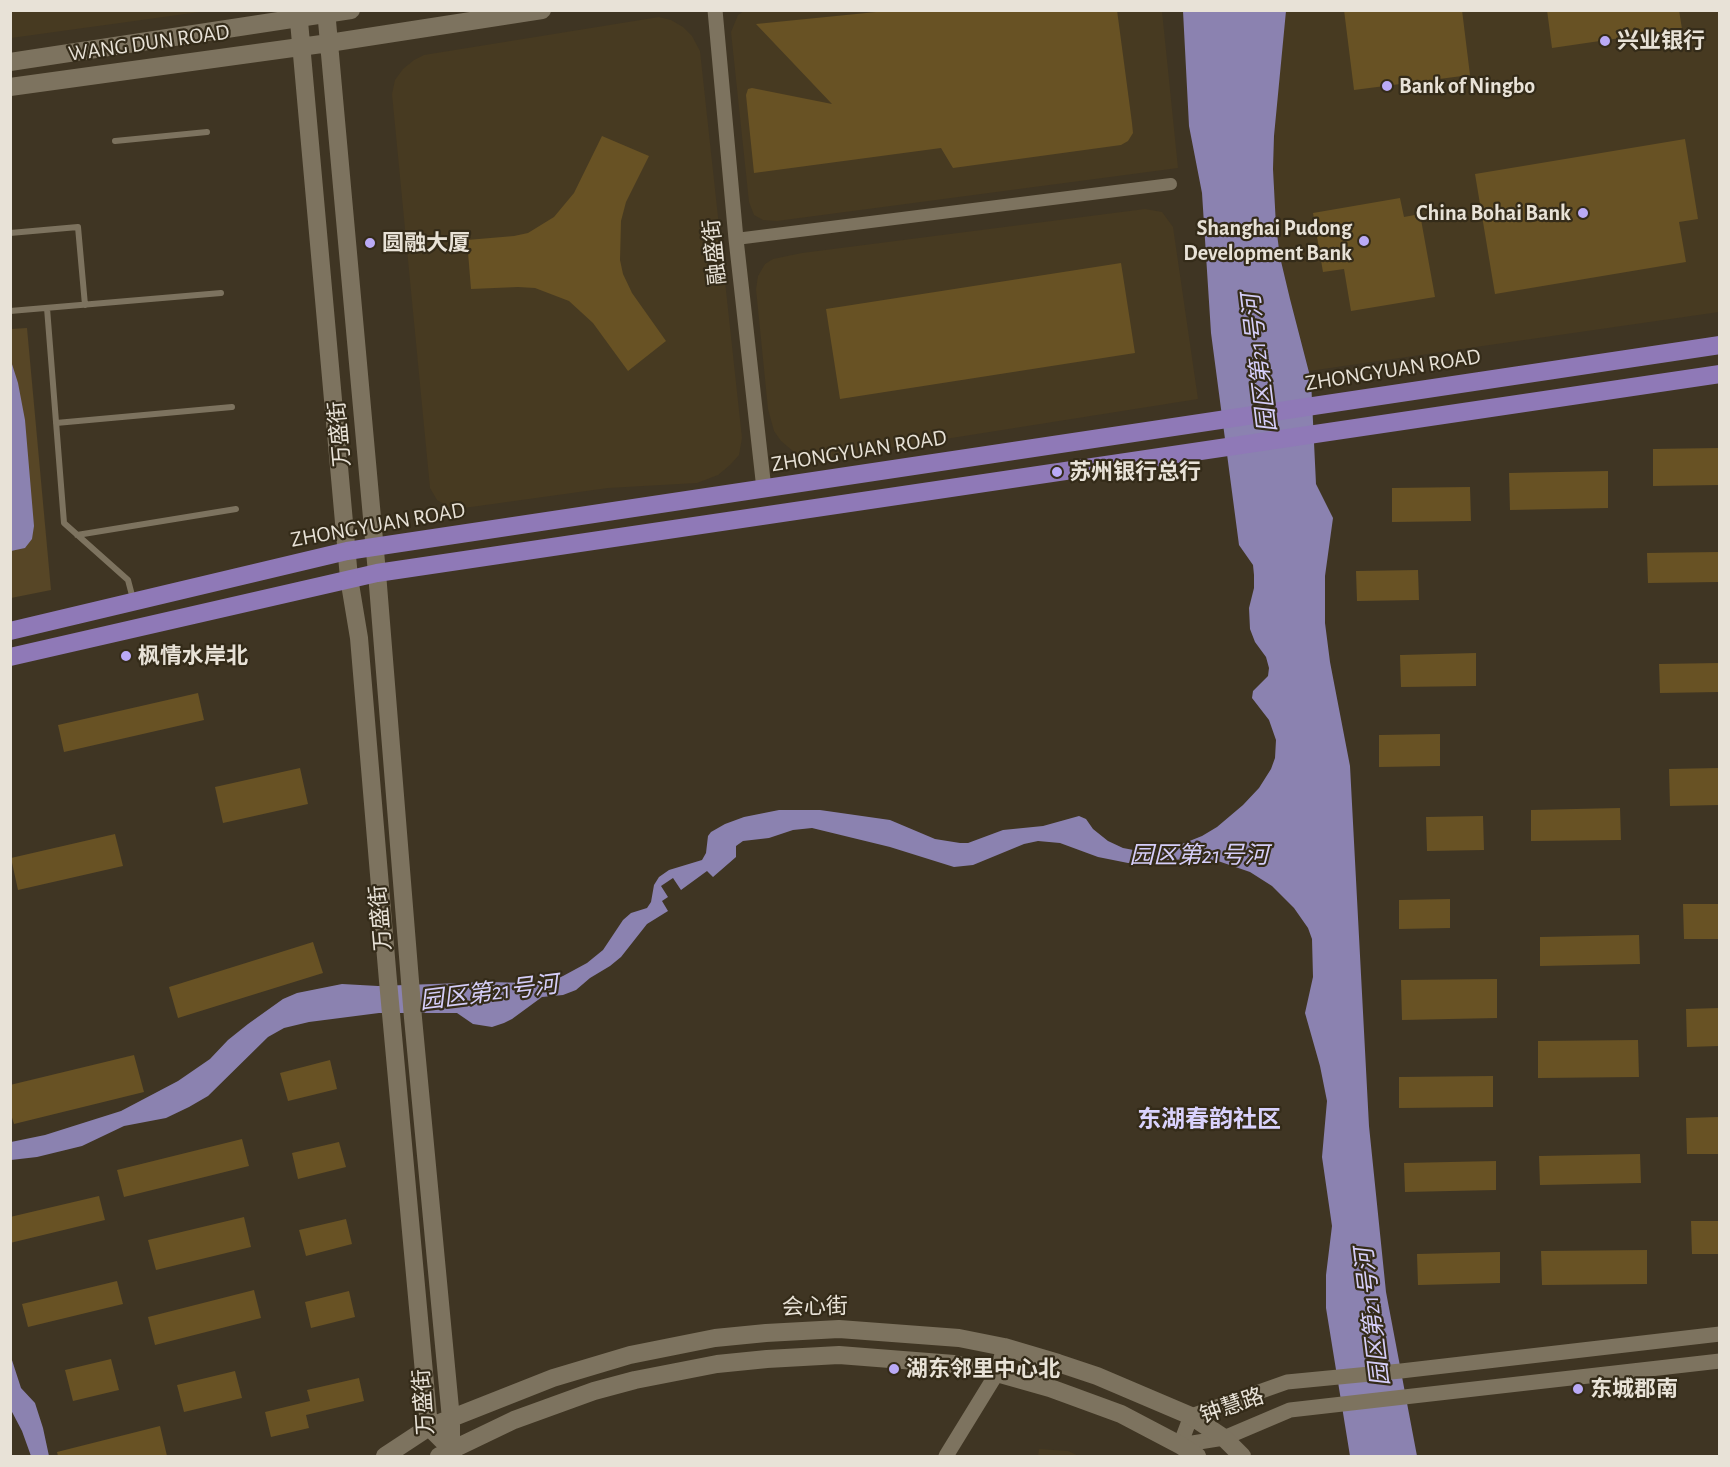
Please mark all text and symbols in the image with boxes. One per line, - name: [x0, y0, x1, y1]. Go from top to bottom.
- street label: WANG DUN ROAD: [67, 19, 231, 67]
- place label: 兴业银行: [1617, 28, 1705, 54]
- marker: 兴业银行: [1598, 34, 1612, 48]
- place label: Bank of Ningbo: [1399, 73, 1535, 99]
- marker: Bank of Ningbo: [1380, 79, 1394, 93]
- place label: China Bohai Bank: [1416, 200, 1571, 226]
- marker: China Bohai Bank: [1576, 206, 1590, 220]
- place label: Shanghai Pudong Development Bank: [1183, 215, 1352, 266]
- street label: 融盛街: [698, 218, 732, 286]
- place label: 圆融大厦: [382, 230, 470, 256]
- marker: Shanghai Pudong Development Bank: [1357, 234, 1371, 248]
- marker: 圆融大厦: [363, 236, 377, 250]
- water label: 园区第21号河: [1237, 292, 1283, 434]
- street label: ZHONGYUAN ROAD: [1303, 343, 1483, 397]
- street label: 万盛街: [324, 400, 356, 468]
- street label: ZHONGYUAN ROAD: [769, 424, 949, 478]
- place label: 苏州银行总行: [1069, 459, 1201, 485]
- marker: 苏州银行总行: [1050, 465, 1064, 479]
- street label: ZHONGYUAN ROAD: [289, 497, 467, 553]
- place label: 枫情水岸北: [138, 643, 248, 669]
- marker: 枫情水岸北: [119, 649, 133, 663]
- water label: 园区第21号河: [1129, 842, 1269, 870]
- street label: 万盛街: [365, 884, 397, 952]
- water label: 园区第21号河: [418, 970, 560, 1016]
- district label: 东湖春韵社区: [1137, 1106, 1281, 1134]
- water label: 园区第21号河: [1350, 1246, 1396, 1388]
- street label: 会心街: [782, 1293, 848, 1321]
- place label: 湖东邻里中心北: [906, 1356, 1060, 1382]
- marker: 湖东邻里中心北: [887, 1362, 901, 1376]
- street label: 万盛街: [409, 1368, 439, 1436]
- place label: 东城郡南: [1590, 1376, 1678, 1402]
- marker: 东城郡南: [1571, 1382, 1585, 1396]
- street label: 钟慧路: [1197, 1383, 1267, 1429]

